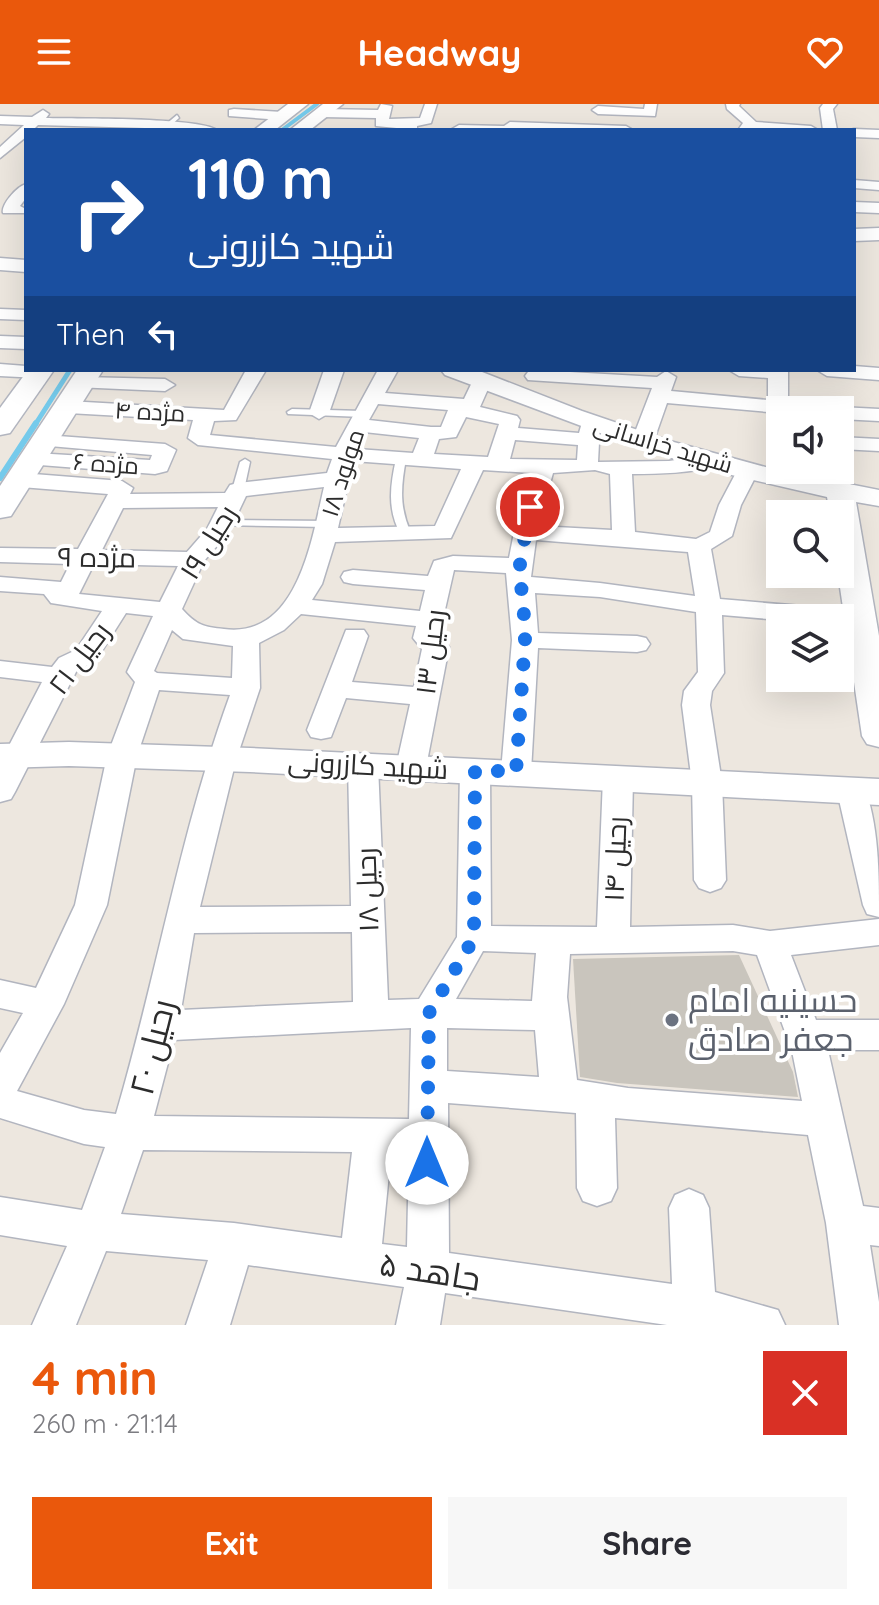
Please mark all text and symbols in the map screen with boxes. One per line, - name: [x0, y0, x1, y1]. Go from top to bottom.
- icon: menu: [32, 30, 76, 74]
- text: Headway: [357, 30, 522, 75]
- icon: heart: [803, 30, 847, 74]
- text: 110 m: [188, 143, 333, 213]
- icon: right: [56, 160, 160, 264]
- text: شهید کازرونی: [188, 223, 394, 268]
- icon: left: [141, 312, 185, 356]
- text: Then: [56, 315, 125, 353]
- street label: مژده ۴: [114, 394, 186, 428]
- map controls: [766, 396, 854, 692]
- button: sound: [766, 396, 854, 484]
- street label: شهید خراسانی: [590, 409, 736, 479]
- street label: مولود ۱۸: [314, 425, 370, 520]
- street label: مژده ۶: [72, 446, 140, 480]
- pin: [496, 473, 564, 541]
- icon: arrive: [508, 485, 552, 529]
- street label: رحیل ۱۹: [171, 498, 244, 586]
- button: search: [766, 500, 854, 588]
- street label: مژده ۹: [57, 538, 137, 575]
- button: layers: [766, 604, 854, 692]
- street label: رحیل ۱۳: [407, 607, 452, 697]
- street label: رحیل ۲۱: [40, 615, 117, 701]
- street label: شهید کازرونی: [287, 743, 449, 786]
- street label: رحیل ۱۴: [596, 816, 633, 902]
- street label: رحیل ۱۸: [348, 847, 385, 933]
- place label: حسینیه امام جعفر صادق: [688, 978, 857, 1060]
- street label: رحیل ۲۰: [119, 994, 184, 1099]
- marker: حسینیه امام جعفر صادق: [663, 1011, 681, 1029]
- position arrow: [385, 1121, 469, 1205]
- street label: جاهد ۵: [376, 1241, 484, 1300]
- text: 4 min: [32, 1347, 158, 1407]
- button: close: [763, 1351, 847, 1435]
- text: 260 m · 21:14: [32, 1407, 178, 1440]
- button: Exit: [32, 1497, 432, 1589]
- button: Share: [448, 1497, 847, 1589]

